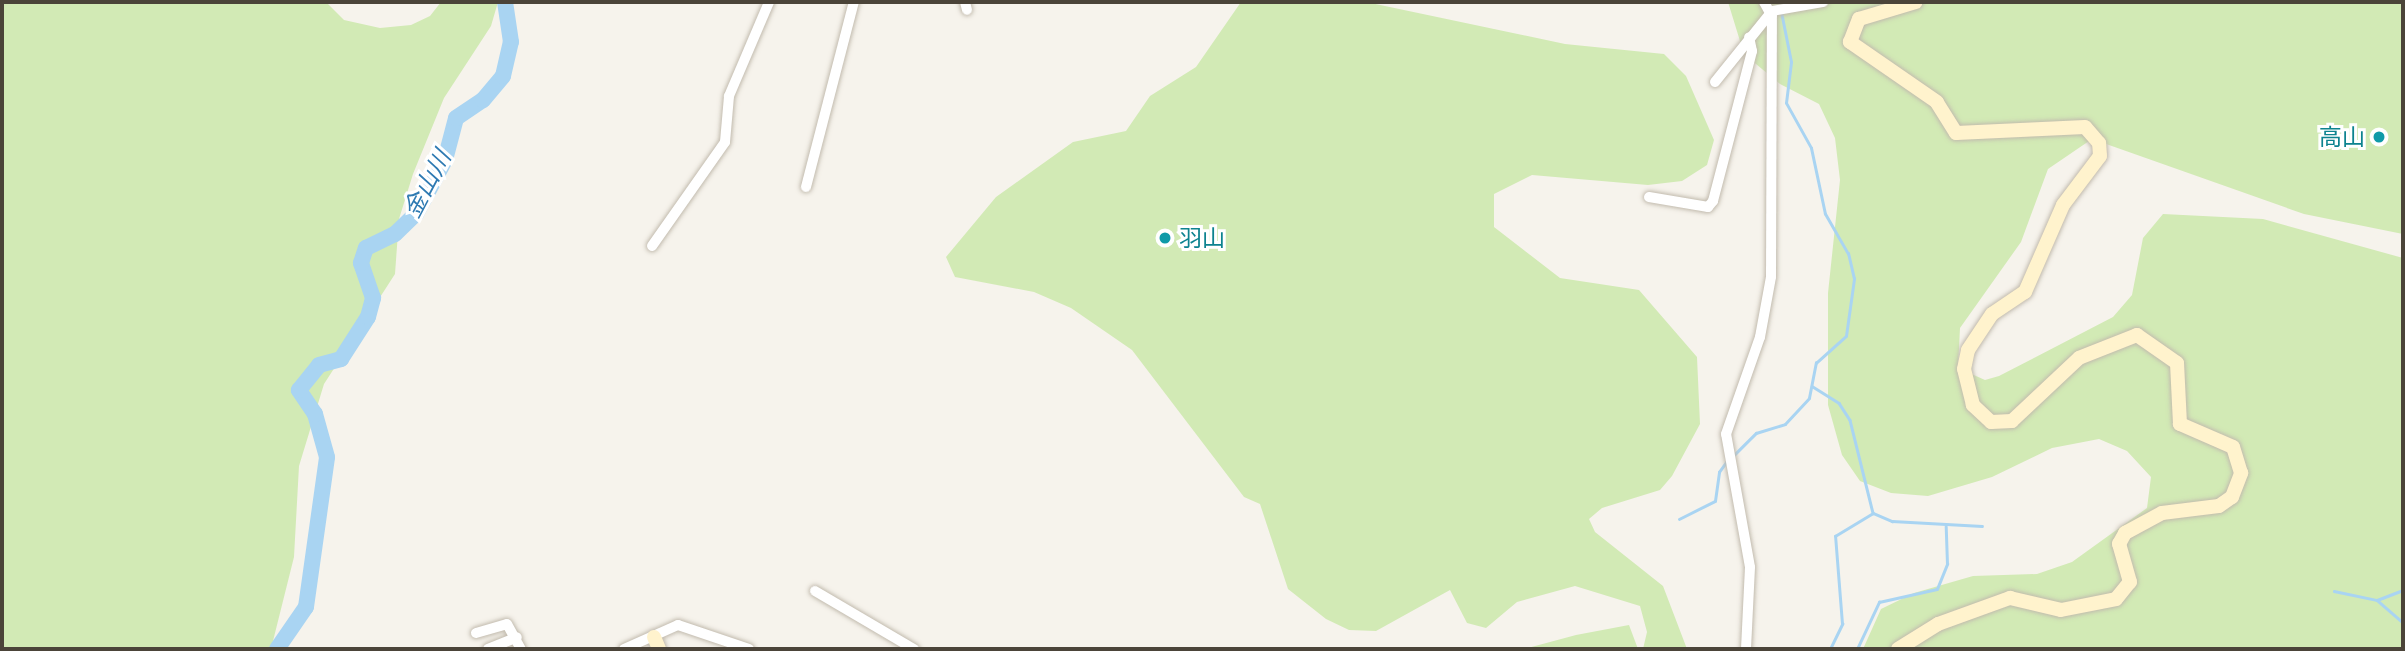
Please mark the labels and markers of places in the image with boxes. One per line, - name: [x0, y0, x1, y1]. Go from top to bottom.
- place label: 高山: [2319, 123, 2365, 151]
- marker: 高山: [2371, 129, 2387, 145]
- place label: 羽山: [1179, 224, 1225, 252]
- marker: 羽山: [1157, 230, 1173, 246]

